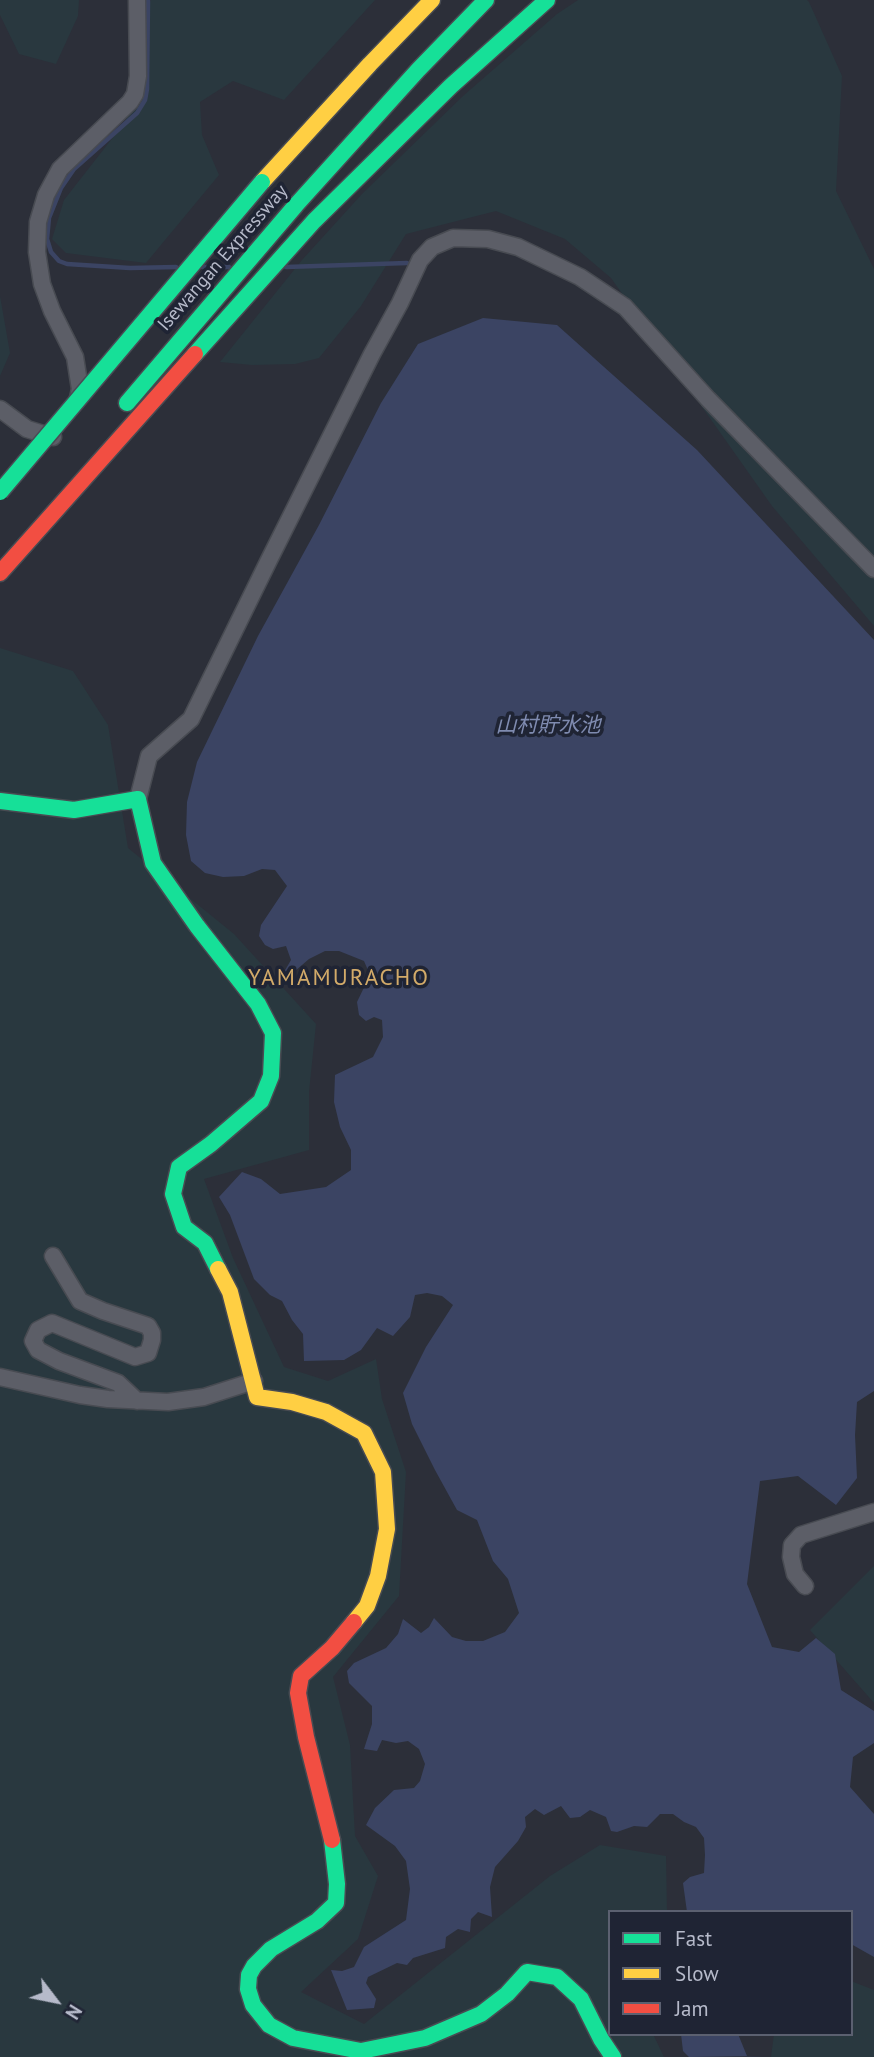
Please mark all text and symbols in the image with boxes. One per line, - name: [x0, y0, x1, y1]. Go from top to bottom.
- street label: Isewangan Expressway: [153, 180, 293, 336]
- water label: 山村貯水池: [496, 713, 600, 739]
- district label: YAMAMURACHO: [249, 964, 429, 992]
- legend: [608, 1910, 853, 2036]
- text: Fast: [675, 1925, 712, 1952]
- text: Slow: [675, 1960, 719, 1987]
- north arrow: [21, 1966, 91, 2036]
- text: Jam: [675, 1995, 709, 2022]
- text: N: [60, 2000, 87, 2024]

